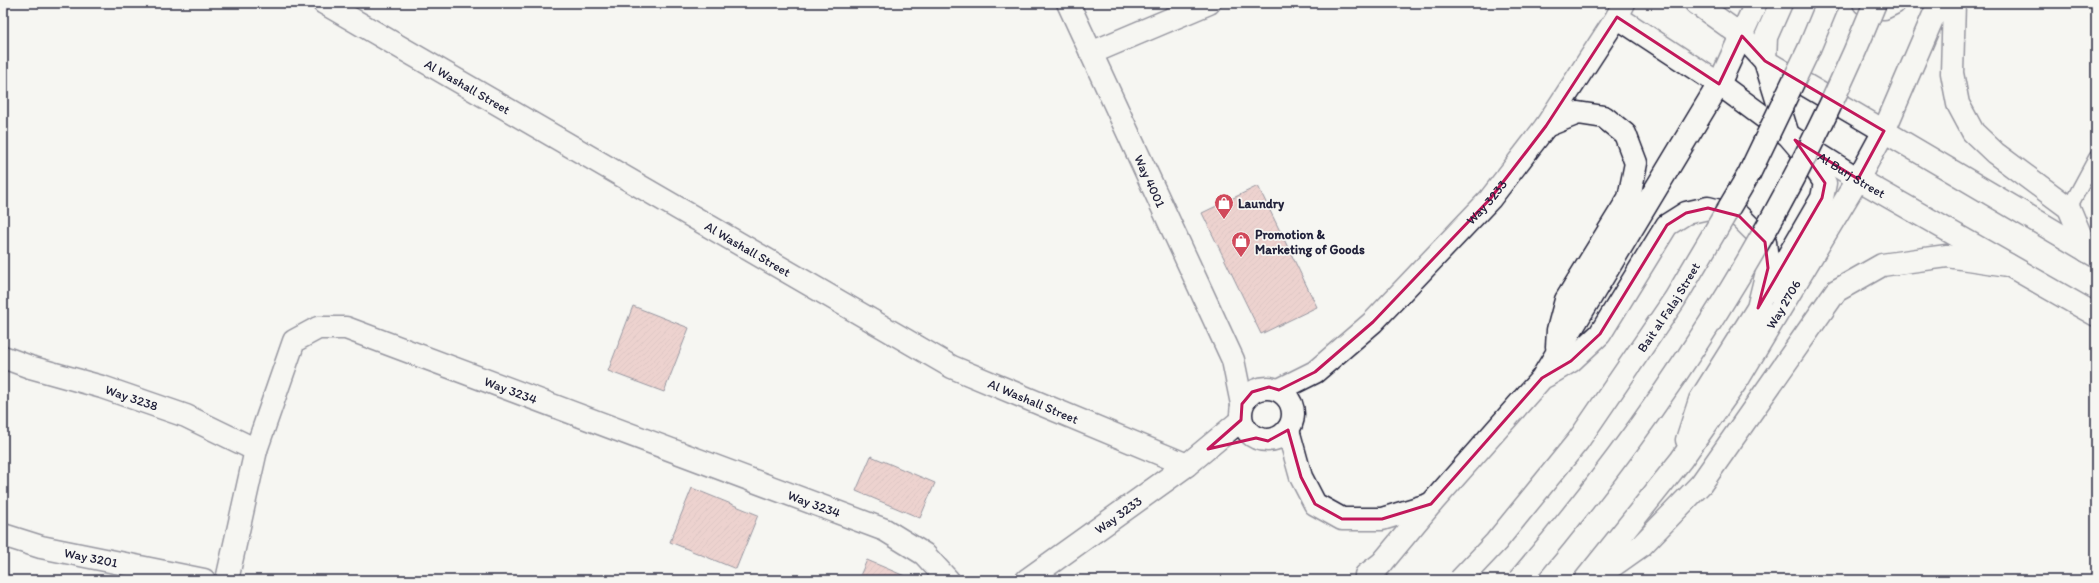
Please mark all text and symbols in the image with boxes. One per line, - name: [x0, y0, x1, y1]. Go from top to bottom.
- street label: Al Washall Street: [422, 56, 513, 117]
- street label: Al Burj Street: [1815, 148, 1888, 201]
- street label: Way 4001: [1132, 152, 1169, 210]
- street label: Way 3233: [1463, 176, 1510, 227]
- shop icon: Laundry: [1213, 192, 1235, 220]
- place label: Laundry: [1238, 196, 1285, 212]
- street label: Al Washall Street: [702, 218, 794, 279]
- place label: Promotion & Marketing of Goods: [1255, 227, 1365, 258]
- shop icon: Promotion & Marketing of Goods: [1230, 230, 1252, 258]
- street label: Bait al Falaj Street: [1634, 259, 1703, 355]
- street label: Way 2706: [1762, 277, 1803, 331]
- street label: Way 3234: [482, 373, 540, 407]
- street label: Al Washall Street: [986, 375, 1081, 426]
- street label: Way 3238: [104, 381, 160, 413]
- street label: Way 3234: [786, 487, 843, 520]
- street label: Way 3233: [1091, 493, 1144, 537]
- street label: Way 3201: [63, 544, 119, 570]

